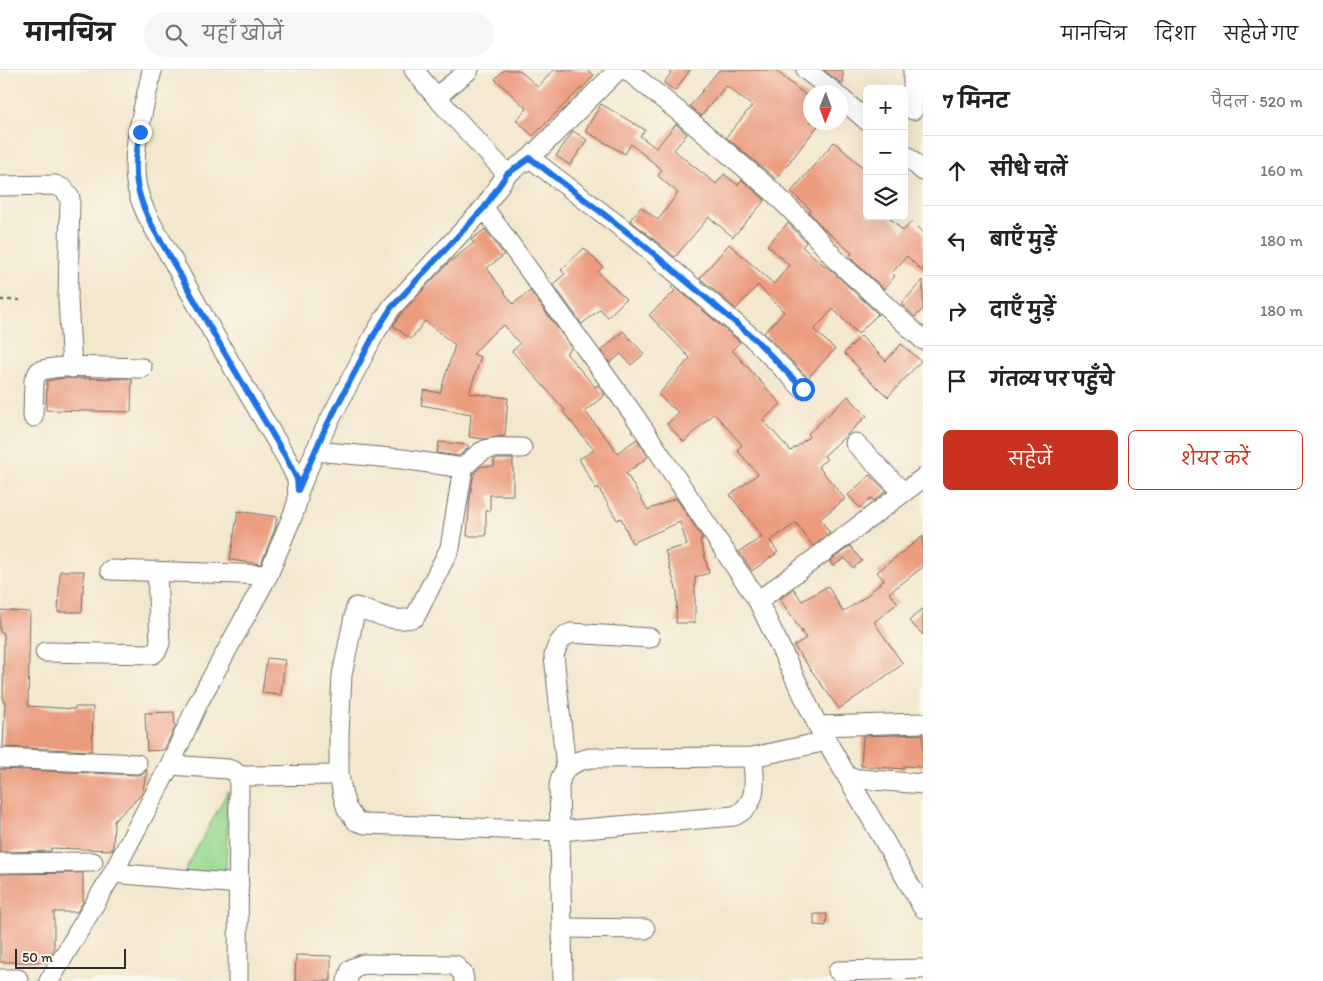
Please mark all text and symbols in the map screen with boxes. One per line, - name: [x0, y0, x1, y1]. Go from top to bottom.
- search box: [144, 12, 494, 57]
- text: मानचित्र: [25, 18, 114, 47]
- icon: search: [162, 21, 190, 49]
- text: यहाँ खोजें: [202, 22, 283, 45]
- text: मानचित्र: [1061, 23, 1127, 45]
- text: दिशा: [1155, 23, 1196, 45]
- text: सहेजे गए: [1224, 23, 1298, 45]
- north arrow: [803, 85, 848, 130]
- map controls: [863, 85, 908, 220]
- button: +: [863, 85, 908, 130]
- text: 7 मिनट: [943, 88, 1009, 113]
- text: पैदल · 520 m: [1211, 92, 1303, 111]
- route end: [129, 121, 152, 144]
- button: −: [863, 130, 908, 175]
- icon: ahead: [943, 157, 971, 185]
- text: सीधे चलें: [990, 158, 1067, 181]
- text: 160 m: [1260, 161, 1303, 180]
- button: layers: [863, 175, 908, 220]
- icon: left: [943, 227, 971, 255]
- text: बाएँ मुड़ें: [990, 228, 1056, 251]
- text: 180 m: [1260, 231, 1303, 250]
- icon: right: [943, 297, 971, 325]
- text: दाएँ मुड़ें: [990, 298, 1056, 321]
- text: 180 m: [1260, 301, 1303, 320]
- icon: arrive: [943, 367, 971, 395]
- text: गंतव्य पर पहुँचे: [990, 368, 1114, 391]
- route start: [792, 378, 815, 401]
- button: सहेजें: [943, 430, 1118, 490]
- button: शेयर करें: [1128, 430, 1303, 490]
- scale bar: [15, 946, 126, 969]
- text: 50 m: [22, 949, 53, 966]

